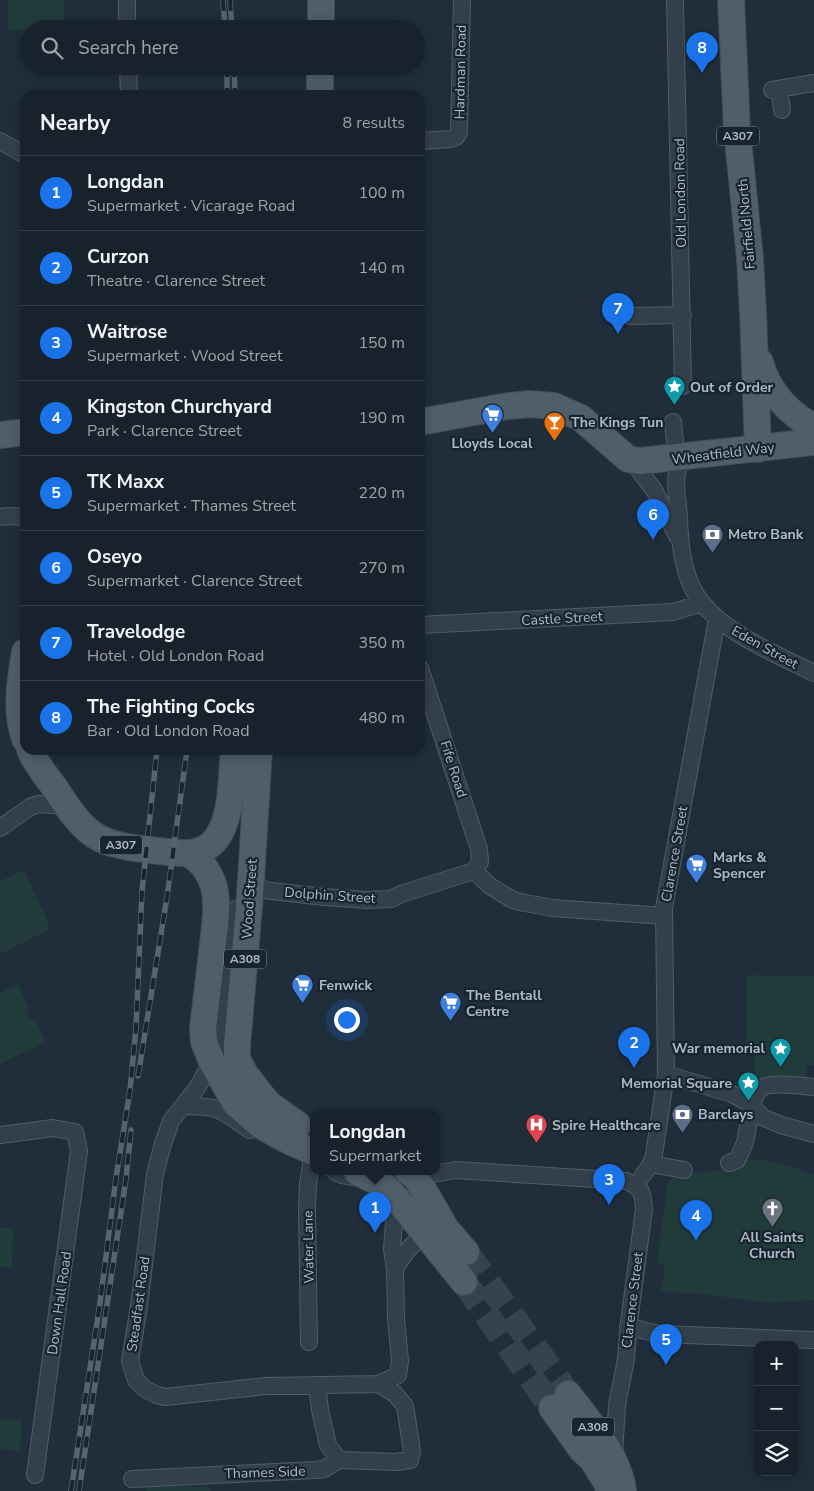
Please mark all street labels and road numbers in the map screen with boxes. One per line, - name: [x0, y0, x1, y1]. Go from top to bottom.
- street label: Hardman Road: [450, 25, 471, 120]
- road number: A307: [717, 126, 759, 146]
- street label: Old London Road: [670, 138, 691, 248]
- street label: Fairfield North: [733, 178, 760, 270]
- street label: Wheatfield Way: [671, 438, 776, 469]
- street label: Castle Street: [521, 607, 603, 630]
- street label: Eden Street: [728, 621, 802, 674]
- street label: Fife Road: [435, 738, 472, 800]
- street label: Clarence Street: [657, 805, 692, 903]
- road number: A307: [100, 836, 142, 854]
- street label: Wood Street: [237, 858, 262, 940]
- street label: Dolphin Street: [284, 883, 376, 908]
- road number: A308: [224, 950, 266, 969]
- street label: Water Lane: [298, 1210, 319, 1284]
- street label: Down Hall Road: [43, 1250, 76, 1356]
- street label: Clarence Street: [617, 1251, 648, 1349]
- street label: Steadfast Road: [122, 1255, 155, 1353]
- road number: A308: [572, 1418, 614, 1436]
- street label: Thames Side: [224, 1462, 306, 1483]

